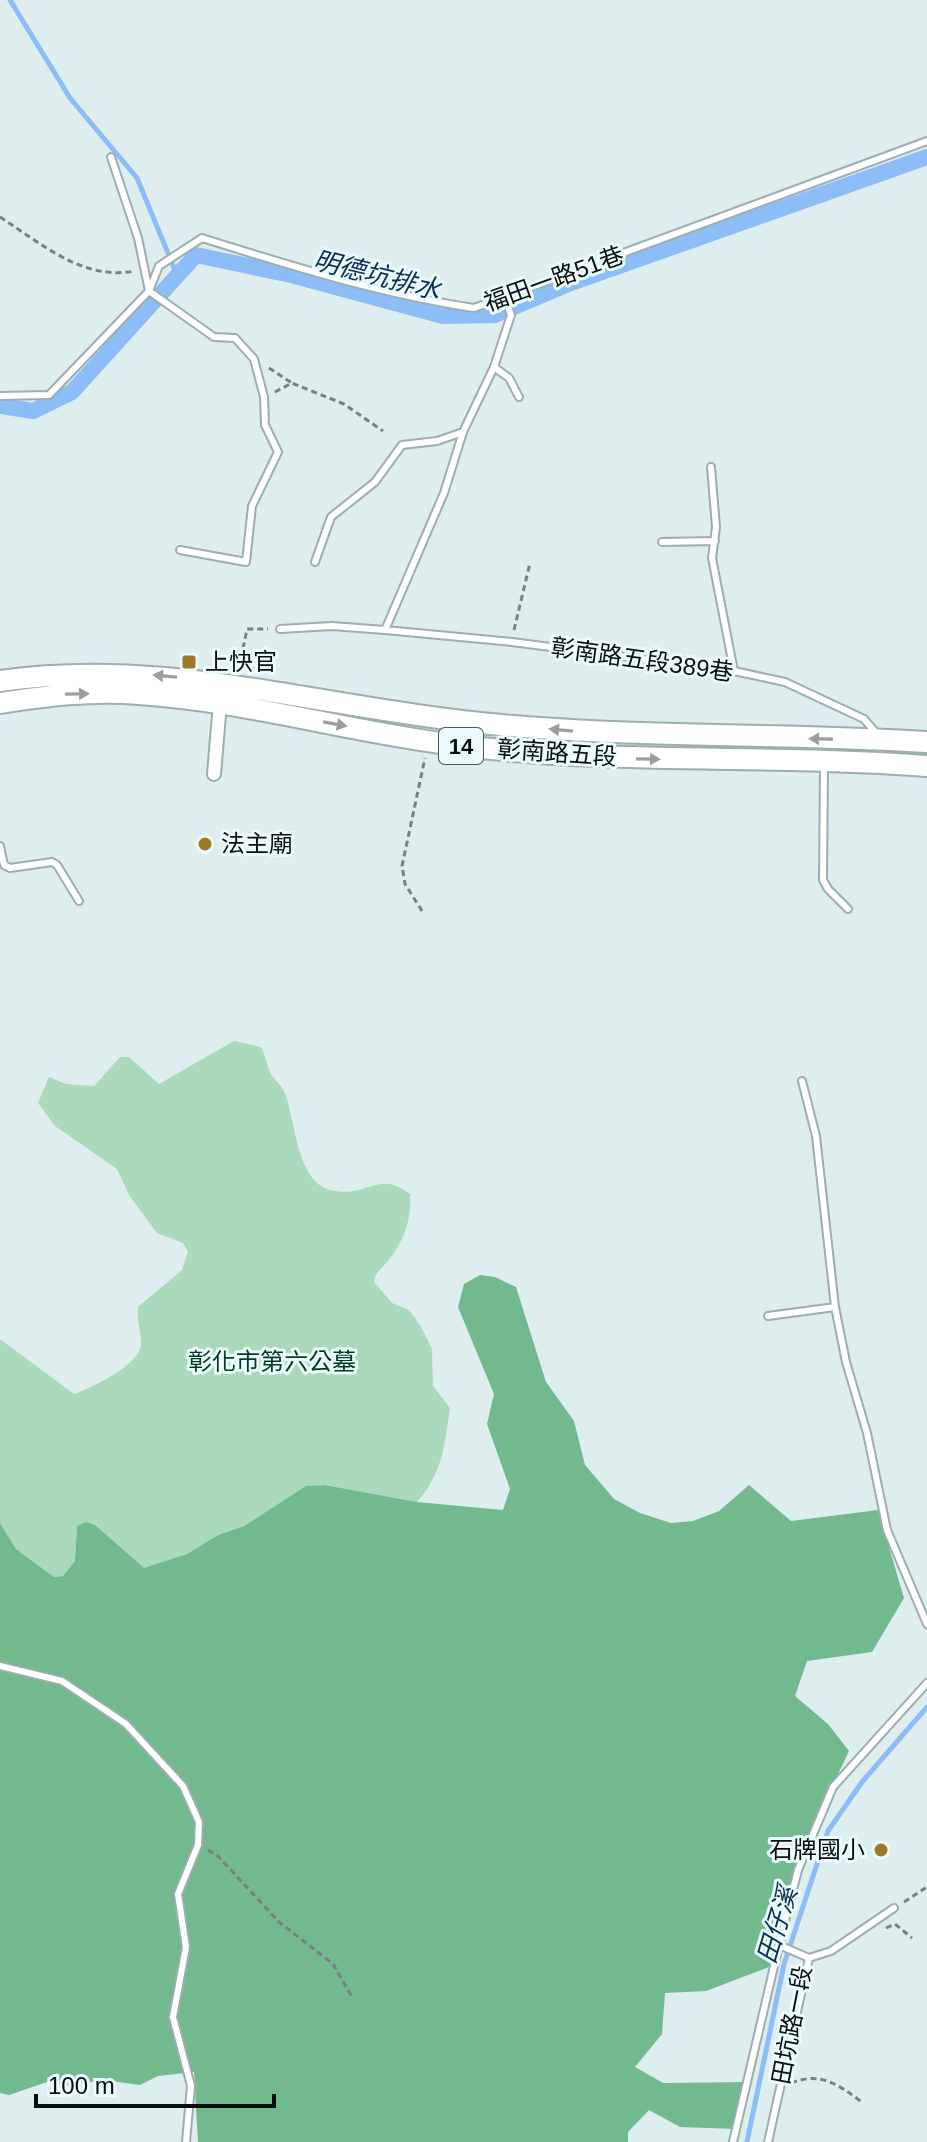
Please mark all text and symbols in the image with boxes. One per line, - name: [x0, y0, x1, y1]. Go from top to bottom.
- street label: 福田一路51巷: [480, 241, 627, 316]
- water label: 明德坑排水: [310, 245, 445, 306]
- street label: 彰南路五段389巷: [549, 633, 735, 686]
- place label: 上快官: [205, 648, 277, 675]
- marker: 上快官: [180, 653, 198, 671]
- one-way arrow: [152, 669, 177, 682]
- one-way arrow: [65, 688, 90, 700]
- one-way arrow: [323, 718, 348, 731]
- one-way arrow: [548, 724, 573, 737]
- road number: 14: [439, 728, 483, 764]
- one-way arrow: [808, 732, 833, 745]
- street label: 彰南路五段: [496, 735, 618, 770]
- one-way arrow: [636, 753, 661, 765]
- place label: 法主廟: [221, 830, 293, 857]
- marker: 法主廟: [196, 835, 214, 853]
- park label: 彰化市第六公墓: [188, 1348, 356, 1375]
- place label: 石牌國小: [769, 1836, 865, 1863]
- marker: 石牌國小: [872, 1841, 890, 1859]
- water label: 田仔溪: [751, 1880, 804, 1967]
- street label: 田坑路一段: [767, 1963, 816, 2086]
- scale bar: [36, 2058, 274, 2108]
- text: 100 m: [48, 2072, 115, 2099]

